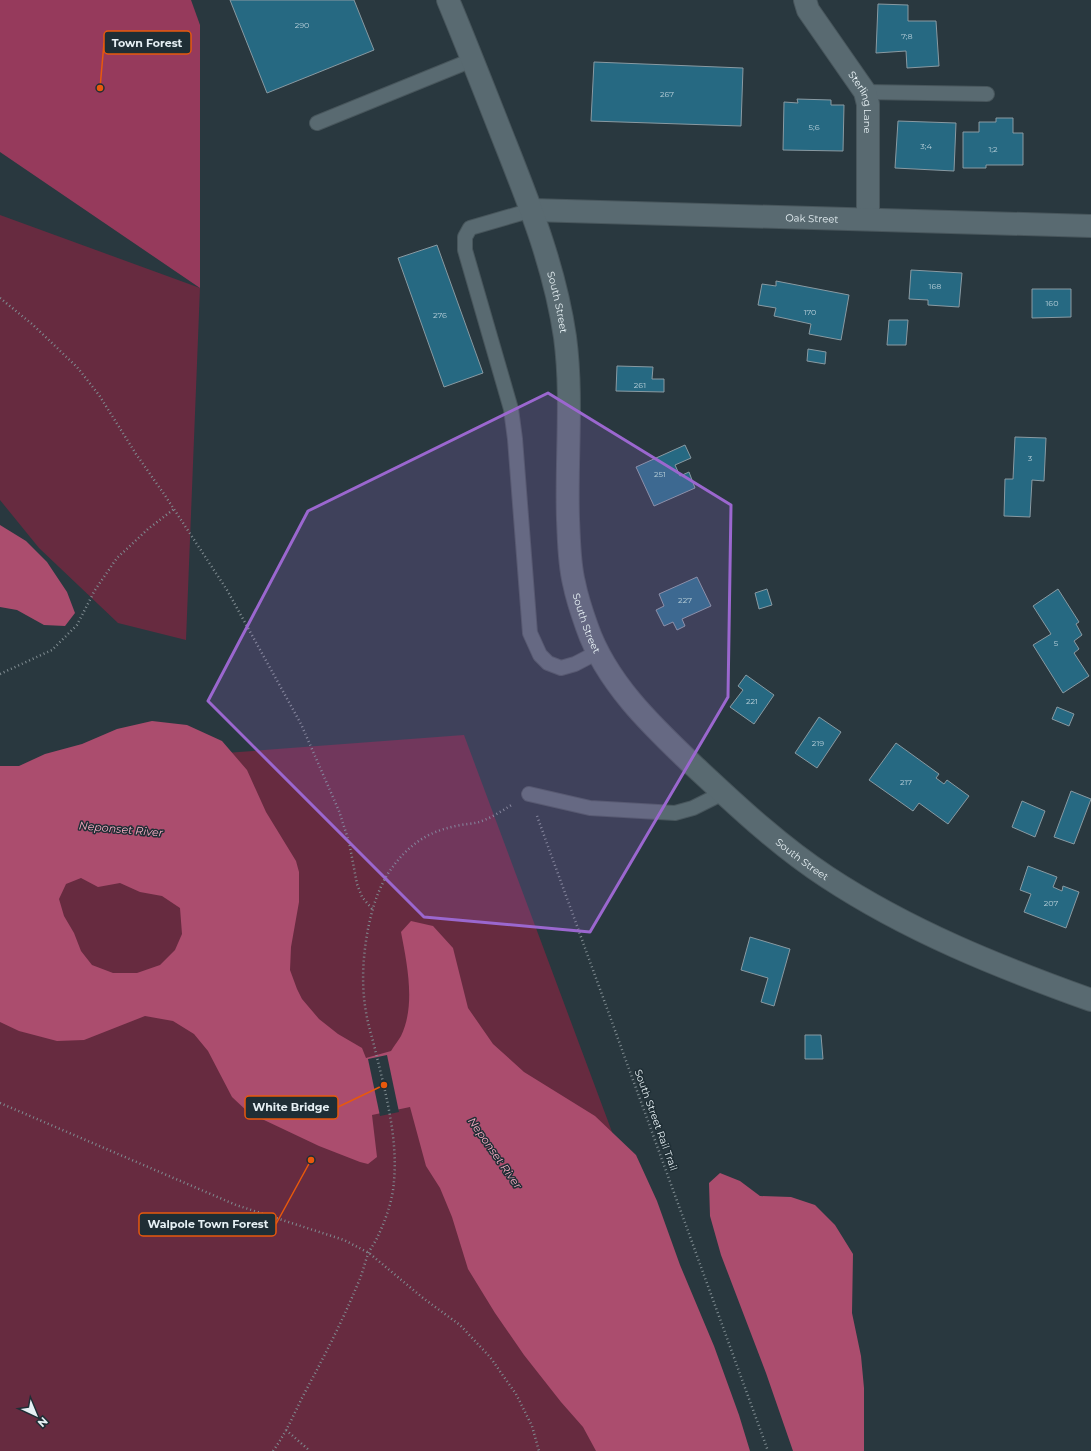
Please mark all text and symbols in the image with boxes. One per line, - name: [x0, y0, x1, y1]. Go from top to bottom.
- house number: 290: [295, 20, 309, 30]
- callout: Town Forest: [104, 31, 191, 54]
- house number: 7;8: [901, 31, 913, 41]
- text: Town Forest: [112, 36, 182, 50]
- street label: Sterling Lane: [846, 68, 875, 133]
- house number: 267: [660, 89, 674, 99]
- house number: 5;6: [808, 122, 820, 132]
- house number: 3;4: [920, 141, 932, 151]
- house number: 1;2: [988, 144, 998, 154]
- street label: Oak Street: [785, 211, 839, 225]
- street label: South Street: [545, 270, 571, 334]
- house number: 168: [929, 281, 941, 291]
- house number: 160: [1045, 298, 1059, 308]
- house number: 170: [804, 307, 816, 317]
- house number: 276: [433, 310, 447, 320]
- house number: 261: [634, 380, 646, 390]
- house number: 3: [1028, 453, 1033, 463]
- house number: 251: [654, 469, 666, 479]
- street label: South Street: [570, 592, 604, 655]
- house number: 227: [678, 595, 692, 605]
- house number: 5: [1054, 638, 1059, 648]
- house number: 221: [746, 696, 758, 706]
- house number: 219: [812, 738, 824, 748]
- house number: 217: [900, 777, 912, 787]
- water label: Neponset River: [78, 818, 164, 840]
- street label: South Street: [773, 835, 831, 883]
- house number: 207: [1044, 898, 1059, 908]
- street label: South Street Rail Trail: [632, 1068, 680, 1172]
- callout: White Bridge: [245, 1096, 338, 1119]
- text: White Bridge: [253, 1100, 330, 1114]
- water label: Neponset River: [465, 1114, 525, 1192]
- callout: Walpole Town Forest: [139, 1213, 276, 1236]
- text: Walpole Town Forest: [148, 1217, 269, 1231]
- north arrow: [16, 1395, 56, 1435]
- text: N: [35, 1414, 51, 1430]

